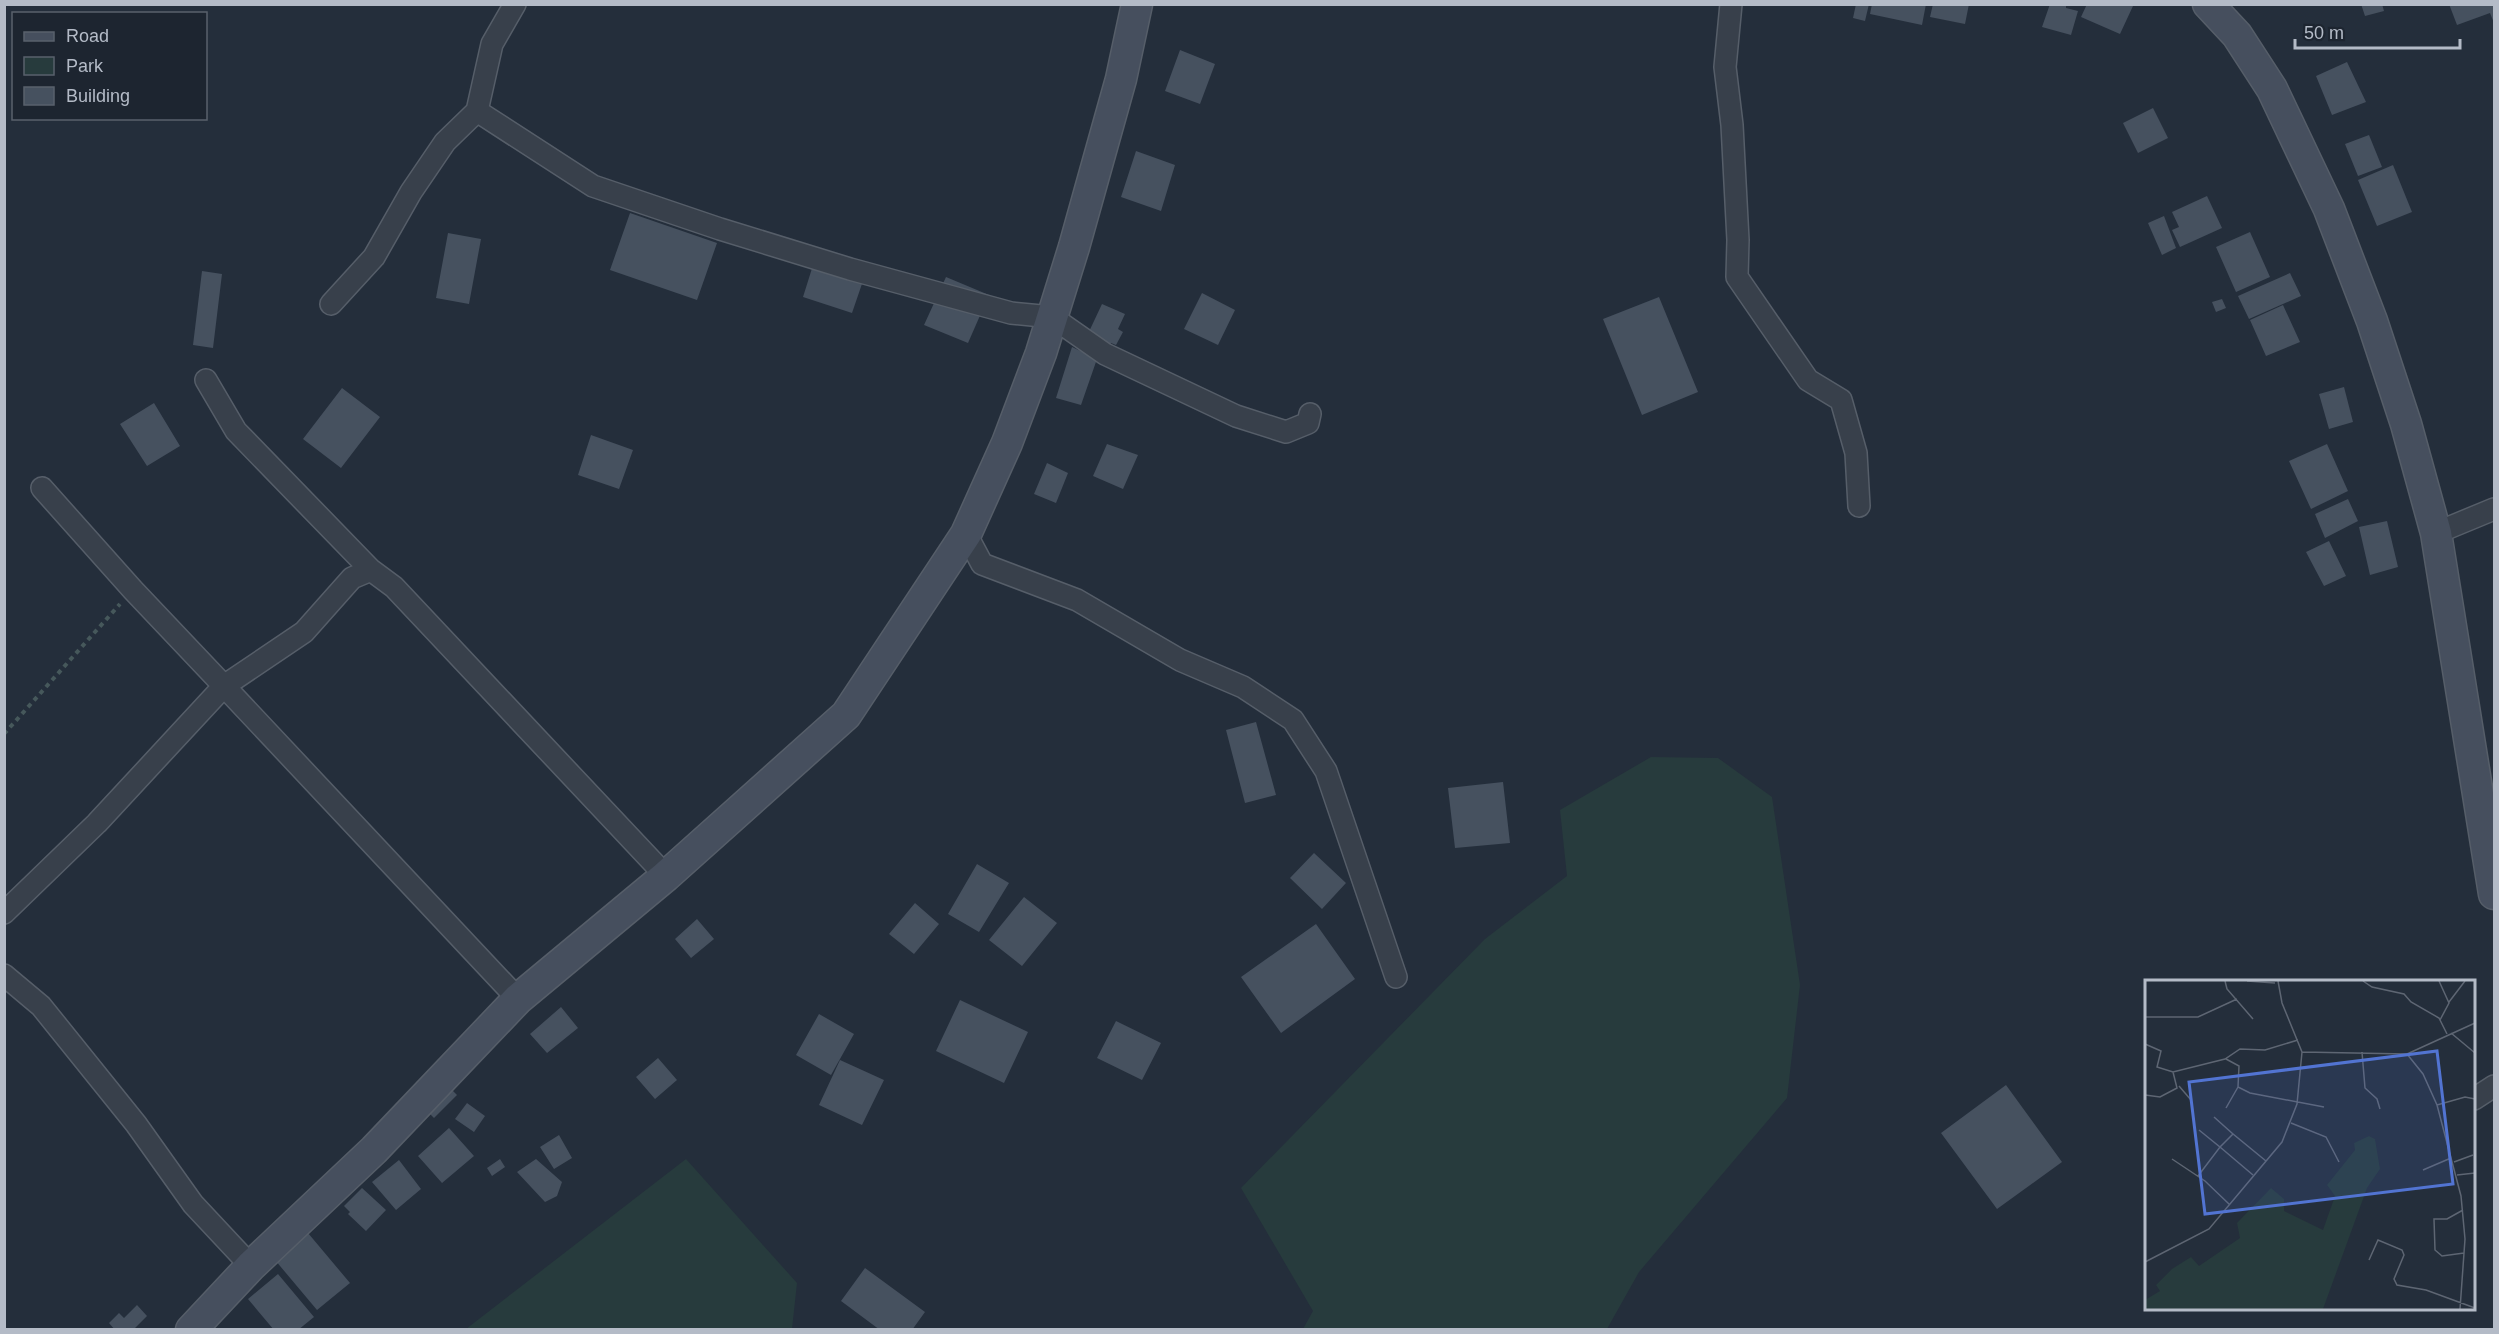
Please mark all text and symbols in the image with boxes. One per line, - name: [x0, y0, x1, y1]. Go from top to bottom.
- legend: [12, 12, 207, 120]
- scale bar: [2295, 12, 2460, 50]
- text: 50 m: [2304, 23, 2344, 43]
- text: Road: [66, 26, 109, 46]
- text: Park: [66, 56, 104, 76]
- text: Building: [66, 86, 130, 106]
- inset map: [2145, 980, 2475, 1310]

